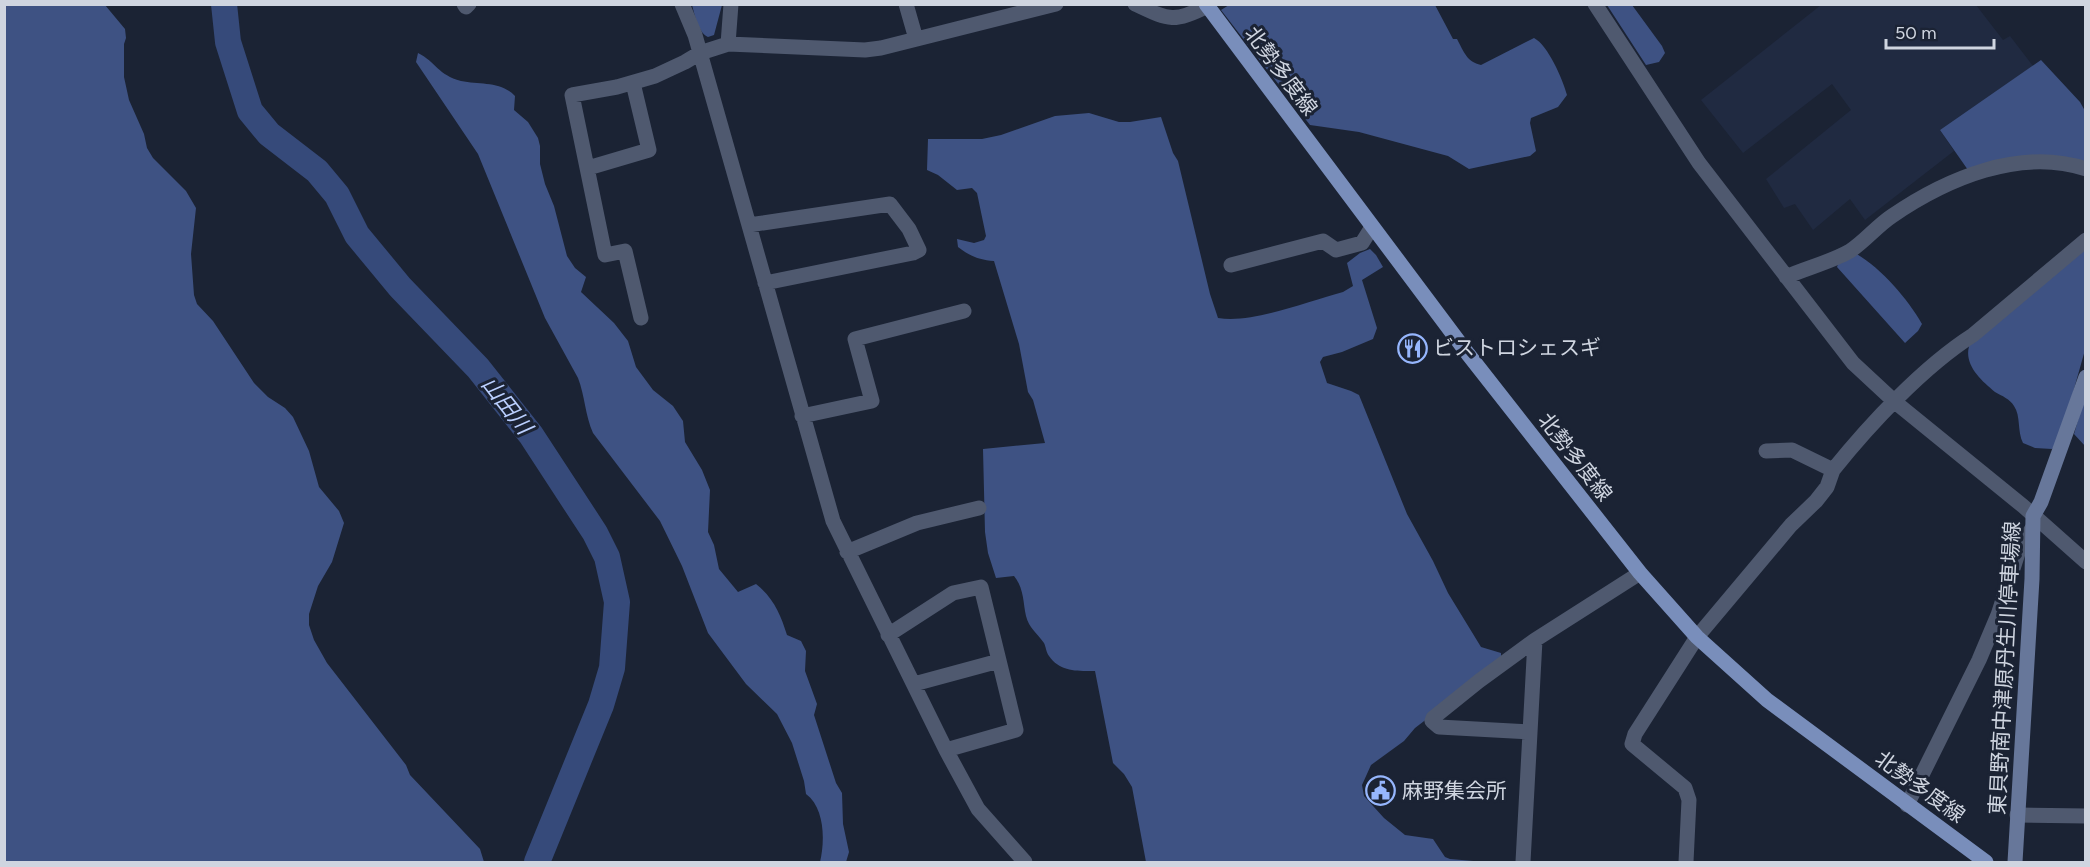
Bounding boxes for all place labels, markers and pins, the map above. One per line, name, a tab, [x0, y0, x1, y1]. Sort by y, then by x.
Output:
restaurant icon: ビストロシェスギ	[1396, 332, 1428, 364]
place label: ビストロシェスギ	[1433, 335, 1601, 360]
public building icon: 麻野集会所	[1365, 775, 1397, 807]
place label: 麻野集会所	[1402, 778, 1507, 803]

